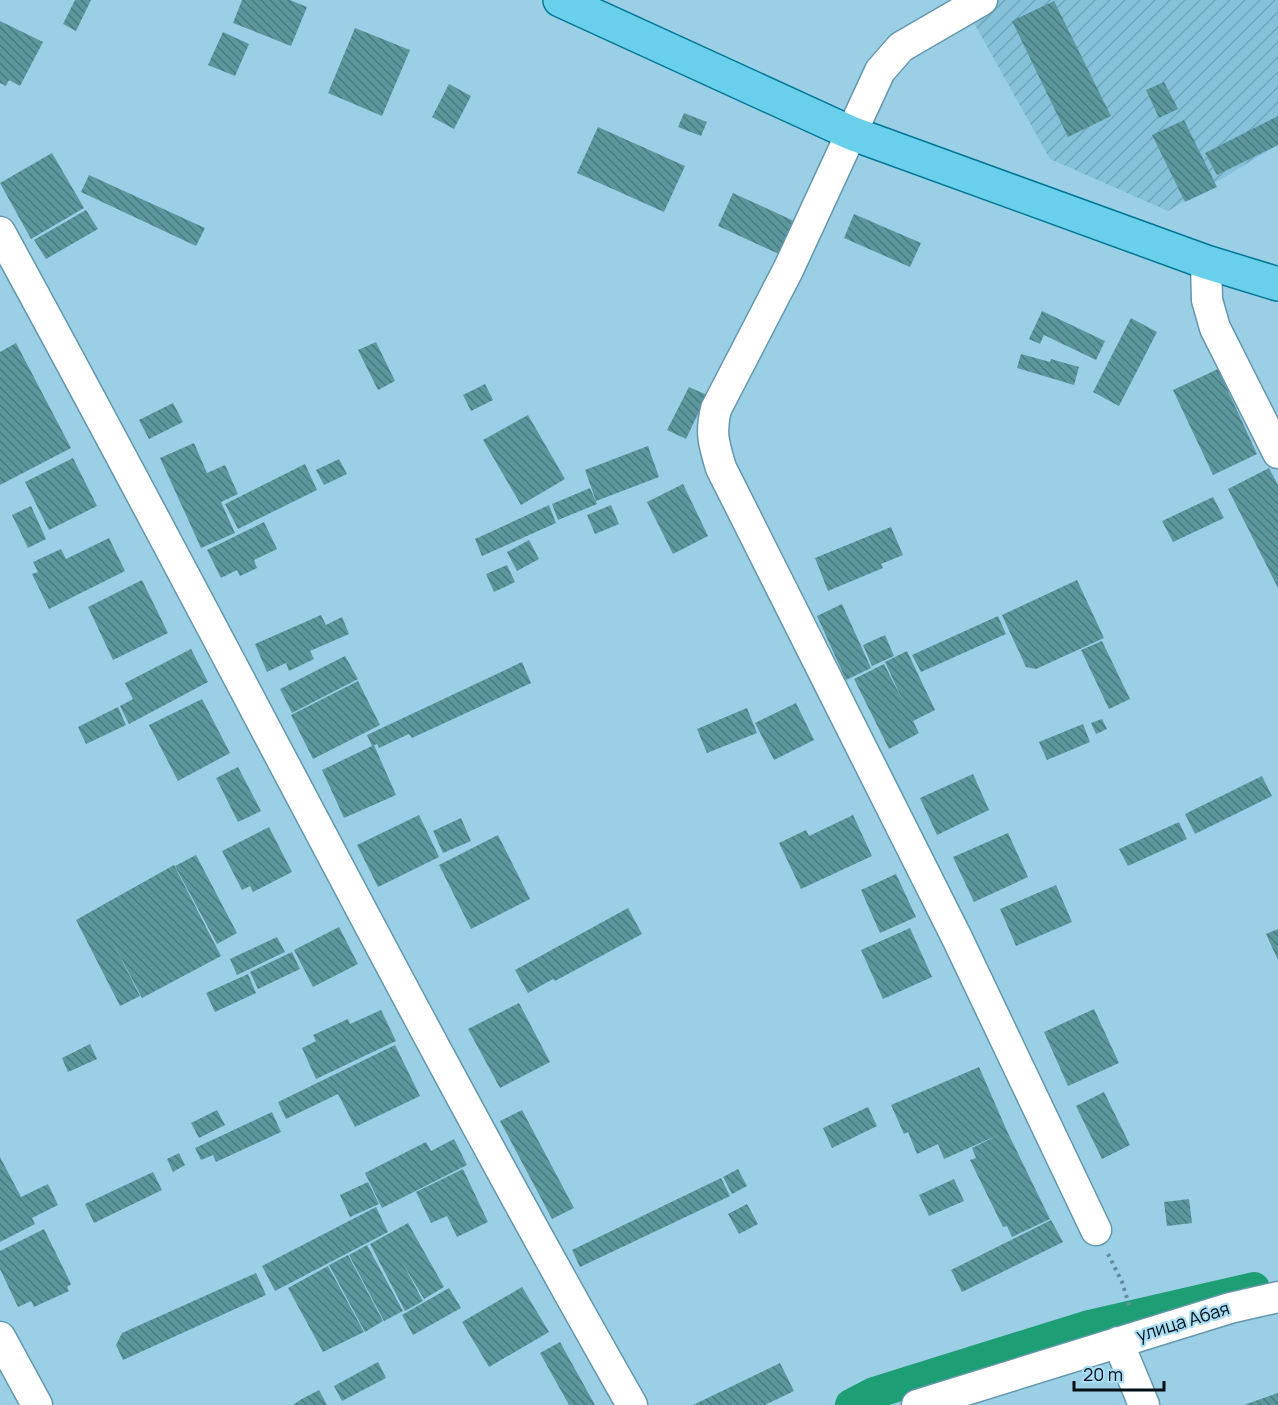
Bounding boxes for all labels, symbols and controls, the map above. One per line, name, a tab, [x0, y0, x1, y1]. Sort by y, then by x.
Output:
street label: улица Абая	[1133, 1295, 1232, 1347]
scale bar	[1074, 1354, 1164, 1392]
text: 20 m	[1083, 1362, 1123, 1386]

